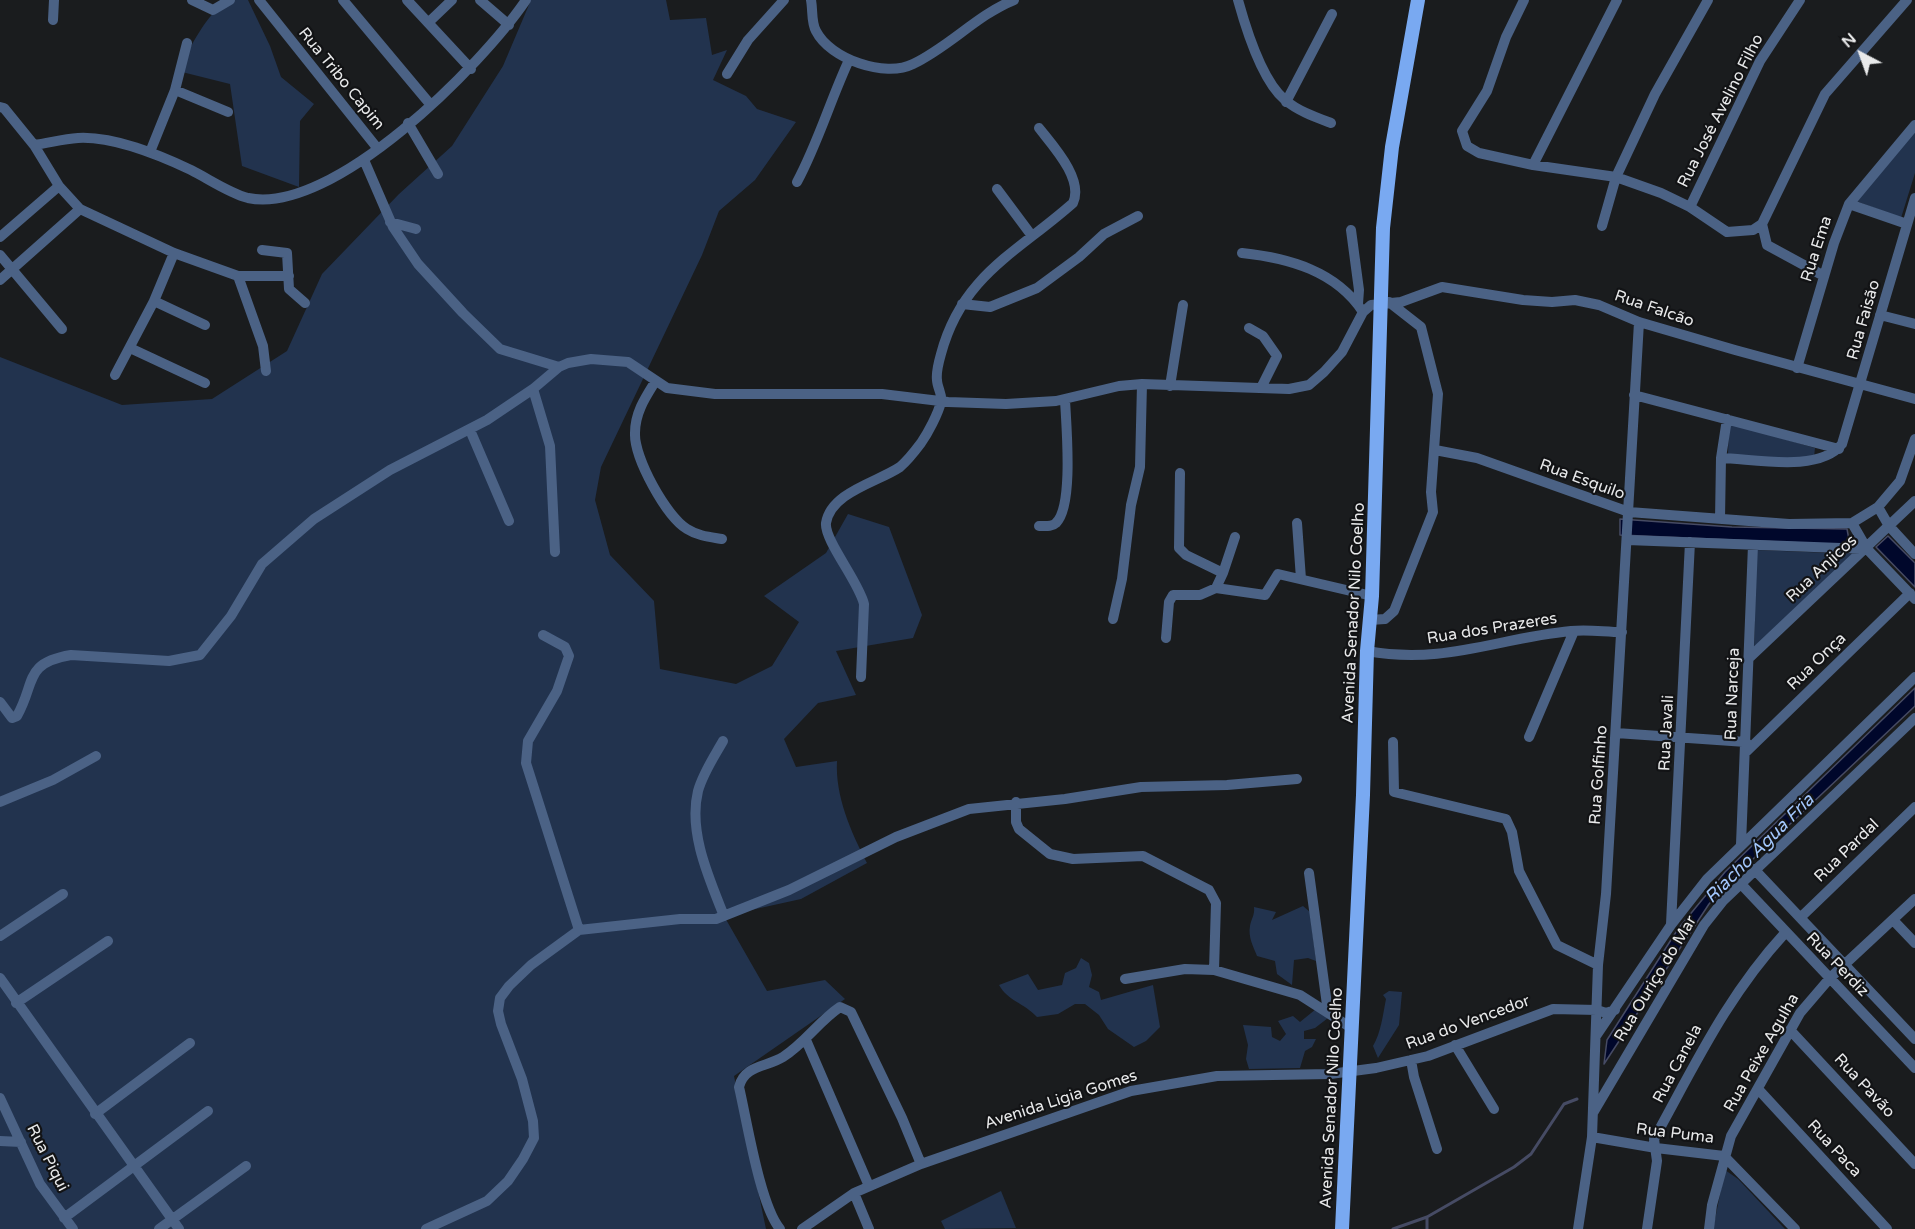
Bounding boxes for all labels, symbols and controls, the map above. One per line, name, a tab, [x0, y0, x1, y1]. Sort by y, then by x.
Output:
street label: Rua Tribo Capim	[294, 24, 388, 134]
north arrow	[1831, 24, 1891, 84]
text: N	[1838, 29, 1861, 52]
street label: Rua José Avelino Filho	[1674, 31, 1768, 191]
street label: Rua Ema	[1797, 214, 1837, 284]
street label: Rua Faisão	[1843, 278, 1885, 362]
street label: Rua Falcão	[1612, 286, 1696, 332]
street label: Rua Esquilo	[1537, 456, 1627, 504]
street label: Avenida Senador Nilo Coelho	[1339, 502, 1369, 724]
street label: Rua Anjicos	[1783, 531, 1861, 607]
street label: Rua dos Prazeres	[1426, 609, 1558, 649]
street label: Rua Onça	[1784, 629, 1850, 695]
street label: Rua Narceja	[1722, 647, 1744, 741]
street label: Rua Javali	[1655, 695, 1679, 771]
street label: Rua Golfinho	[1586, 725, 1612, 825]
water label: Riacho Água Fria	[1701, 790, 1819, 908]
street label: Rua Pardal	[1811, 815, 1883, 887]
street label: Rua Ouriço do Mar	[1611, 912, 1701, 1046]
street label: Rua Perdiz	[1802, 929, 1872, 1001]
street label: Avenida Senador Nilo Coelho	[1317, 987, 1347, 1209]
street label: Rua Peixe Agulha	[1720, 990, 1804, 1116]
street label: Rua do Vencedor	[1403, 992, 1533, 1054]
street label: Rua Canela	[1649, 1021, 1707, 1107]
street label: Rua Pavão	[1830, 1050, 1898, 1122]
street label: Avenida Ligia Gomes	[982, 1066, 1140, 1134]
street label: Rua Paca	[1803, 1116, 1865, 1182]
street label: Rua Puma	[1635, 1120, 1715, 1148]
street label: Rua Piqui	[22, 1121, 72, 1195]

